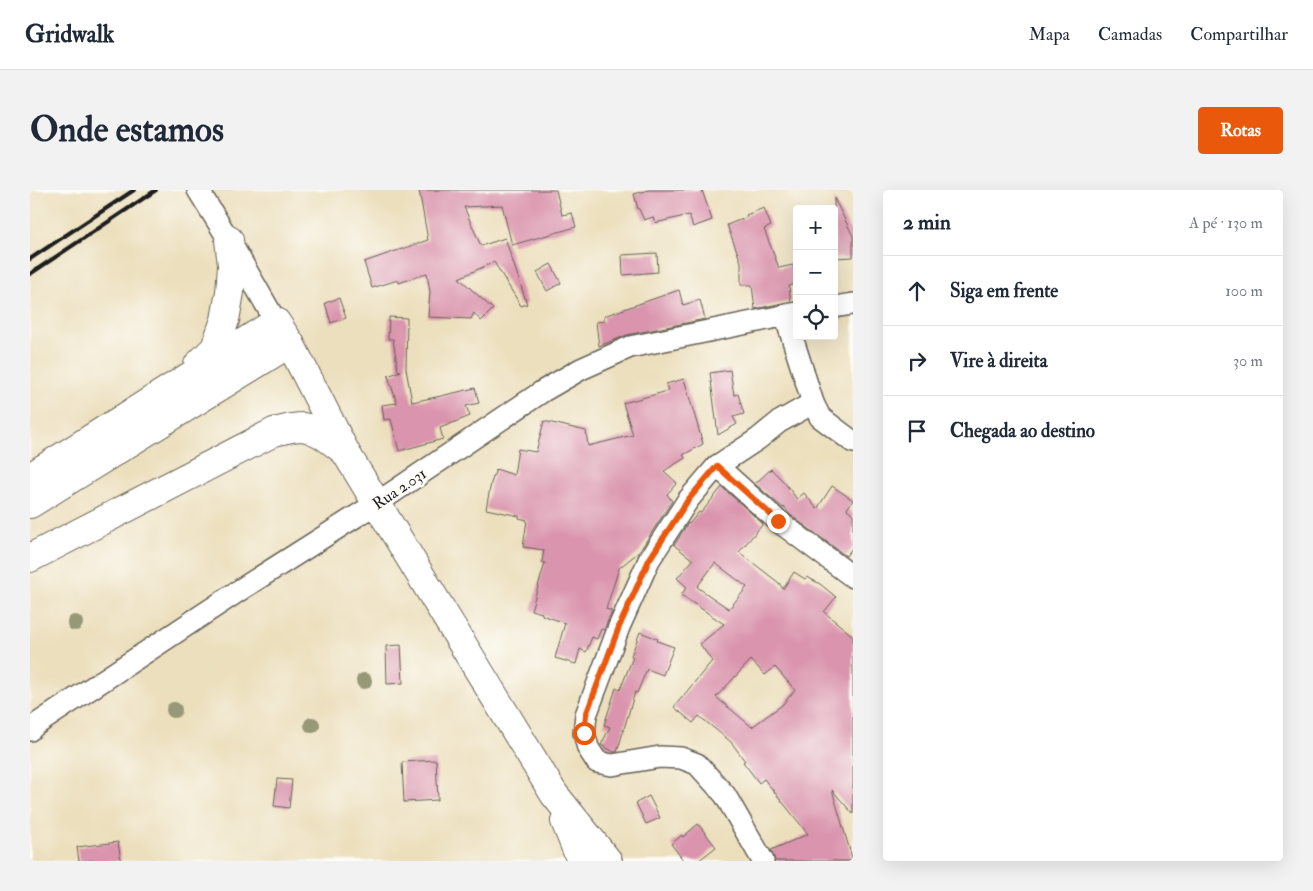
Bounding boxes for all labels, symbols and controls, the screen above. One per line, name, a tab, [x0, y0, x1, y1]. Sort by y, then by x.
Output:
text: Gridwalk	[25, 19, 114, 50]
text: Mapa	[1029, 23, 1070, 46]
text: Camadas	[1098, 23, 1162, 46]
text: Compartilhar	[1190, 23, 1288, 46]
button: Rotas	[1198, 107, 1283, 154]
text: Onde estamos	[30, 108, 224, 152]
map controls	[793, 205, 838, 340]
button: +	[793, 205, 838, 250]
text: 2 min	[903, 209, 951, 236]
text: A pé · 130 m	[1189, 213, 1263, 233]
button: −	[793, 250, 838, 295]
icon: ahead	[903, 277, 931, 305]
text: Siga em frente	[950, 279, 1058, 303]
text: 100 m	[1225, 281, 1263, 301]
button: locate	[793, 295, 838, 340]
icon: right	[903, 347, 931, 375]
text: Vire à direita	[950, 349, 1047, 373]
text: 30 m	[1233, 351, 1263, 371]
icon: arrive	[903, 417, 931, 445]
text: Chegada ao destino	[950, 419, 1095, 443]
street label: Rua 2.031	[369, 464, 430, 514]
route end	[767, 510, 790, 533]
route start	[573, 722, 596, 745]

